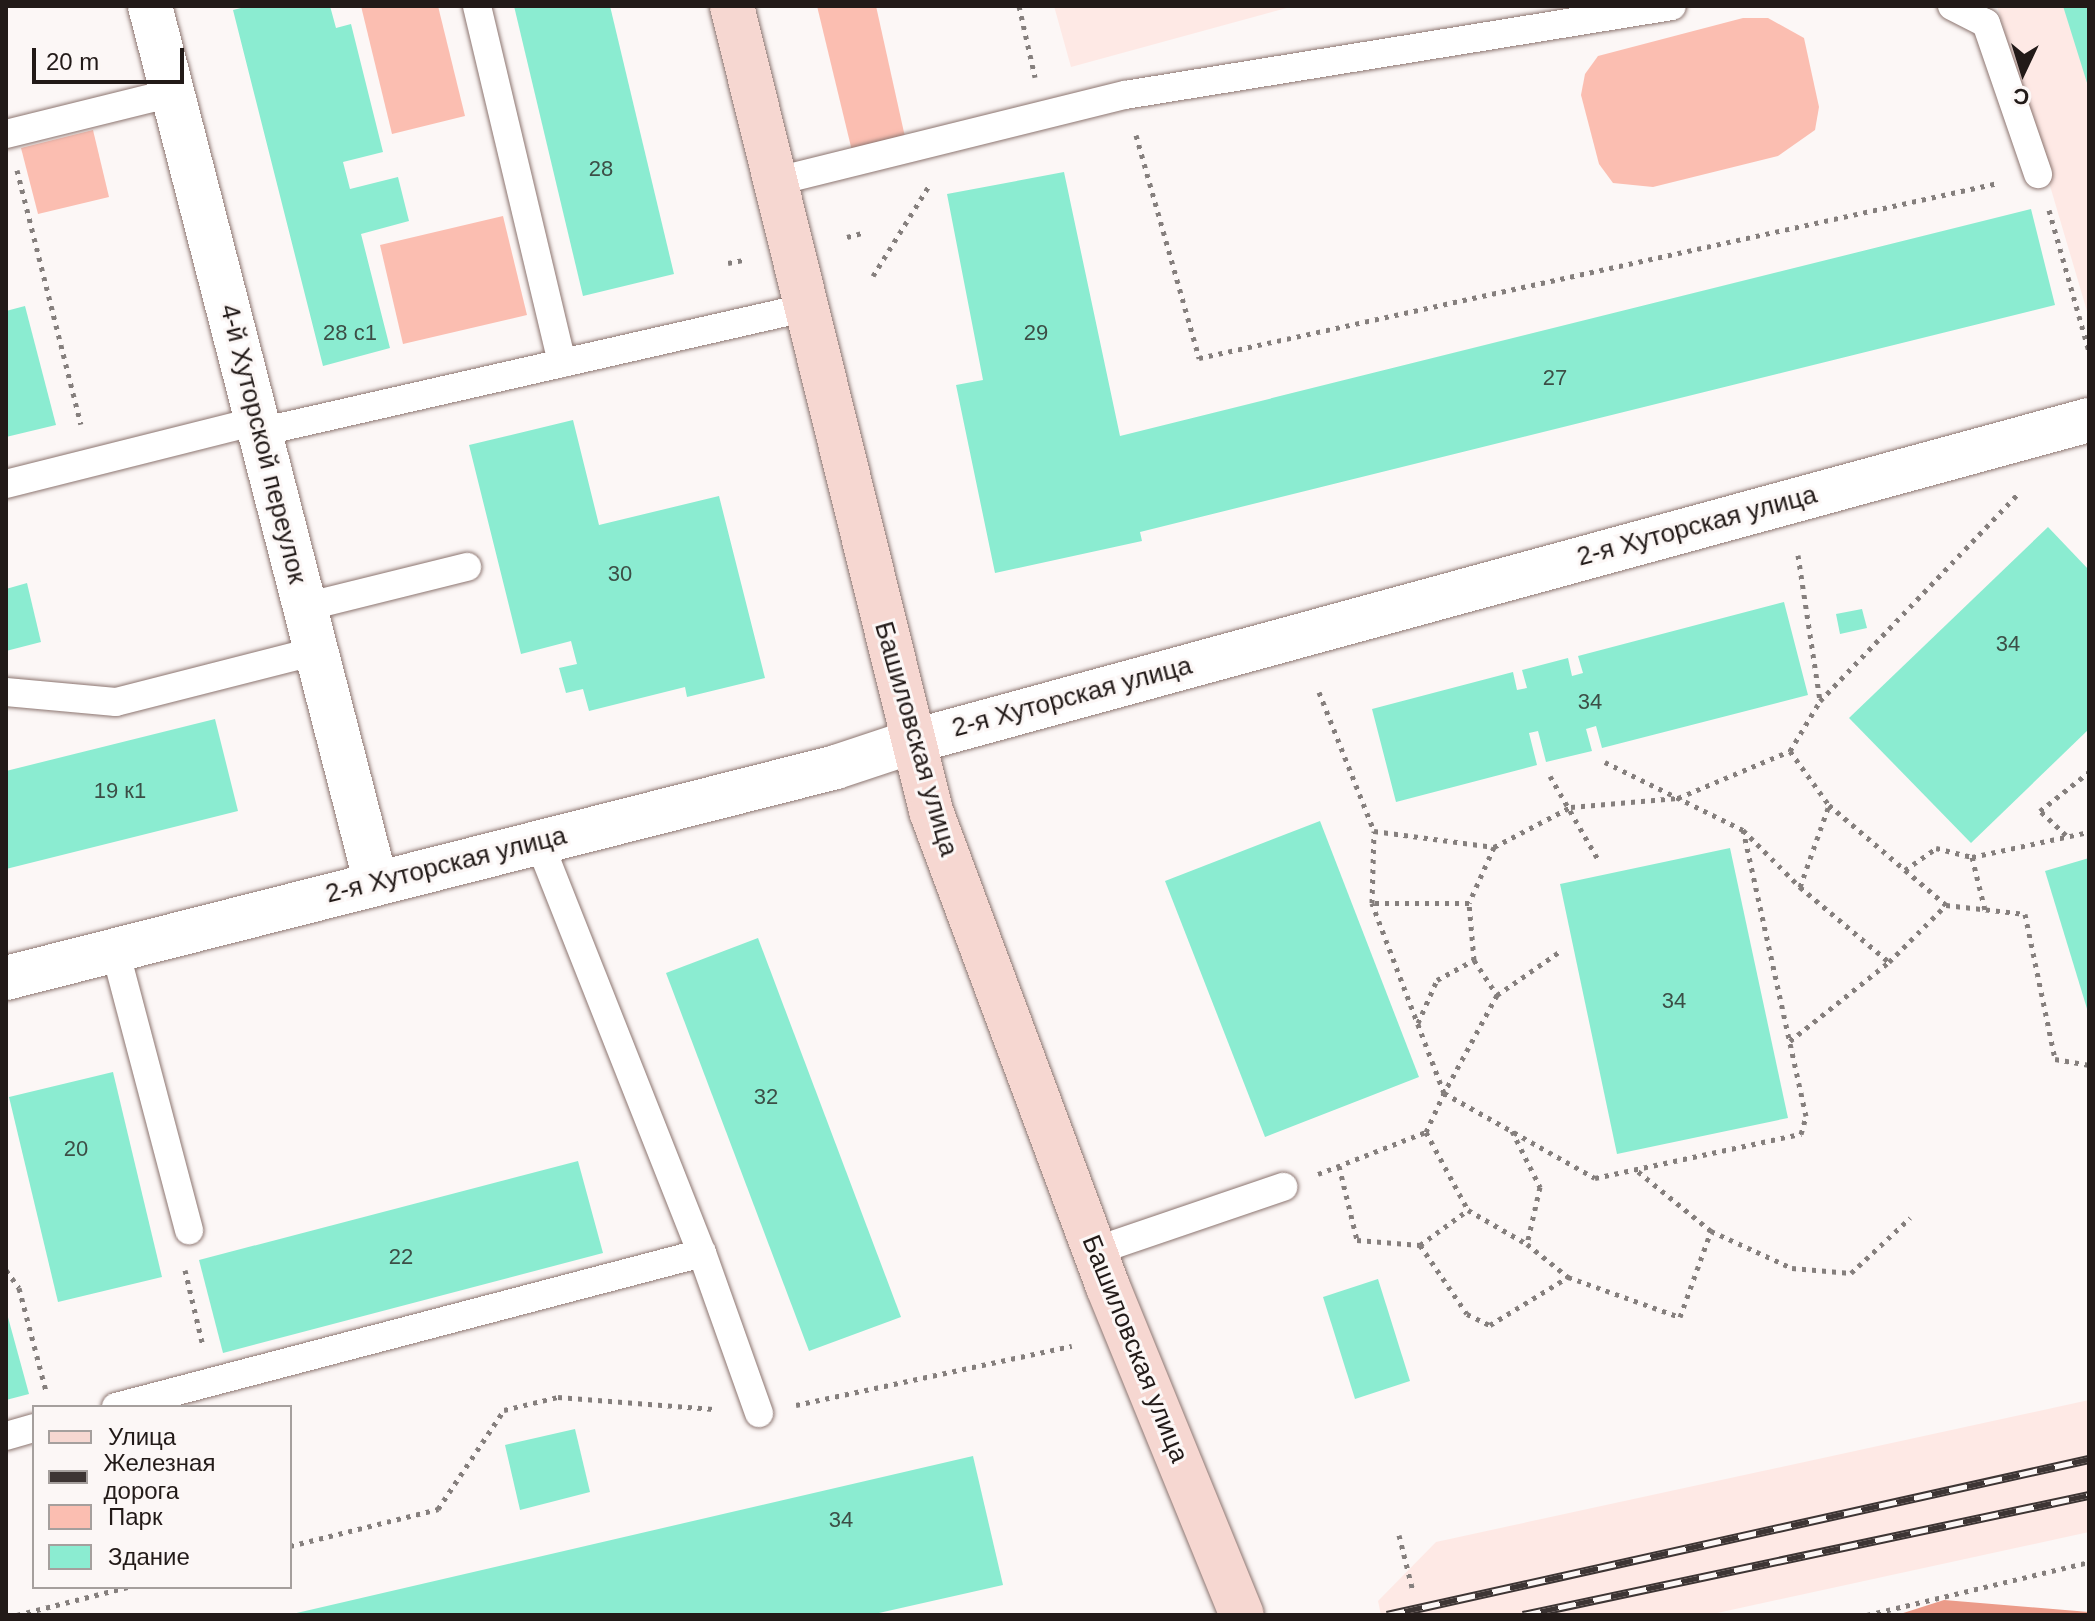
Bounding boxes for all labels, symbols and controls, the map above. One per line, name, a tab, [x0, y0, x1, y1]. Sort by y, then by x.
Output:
scale bar	[36, 32, 188, 82]
north arrow	[1983, 32, 2063, 112]
text: 20 m	[46, 48, 99, 75]
text: С	[2013, 83, 2030, 109]
house number: 28	[589, 156, 613, 182]
street label: 4-й Хуторской переулок	[213, 301, 313, 587]
house number: 28 с1	[323, 320, 377, 346]
house number: 29	[1024, 320, 1048, 346]
house number: 27	[1543, 365, 1567, 391]
street label: 2-я Хуторская улица	[1574, 479, 1820, 573]
house number: 30	[608, 561, 632, 587]
street label: Башиловская улица	[868, 618, 964, 860]
house number: 34	[1996, 631, 2020, 657]
street label: 2-я Хуторская улица	[949, 650, 1195, 744]
house number: 34	[1578, 689, 1602, 715]
house number: 19 к1	[94, 778, 146, 804]
street label: 2-я Хуторская улица	[322, 820, 570, 910]
house number: 34	[1662, 988, 1686, 1014]
house number: 32	[754, 1084, 778, 1110]
house number: 20	[64, 1136, 88, 1162]
street label: Башиловская улица	[1075, 1231, 1195, 1467]
house number: 22	[389, 1244, 413, 1270]
legend	[32, 1405, 292, 1589]
text: Улица	[108, 1423, 176, 1450]
text: Железная дорога	[104, 1449, 215, 1504]
text: Парк	[108, 1503, 162, 1530]
house number: 34	[829, 1507, 853, 1533]
text: Здание	[108, 1543, 190, 1570]

